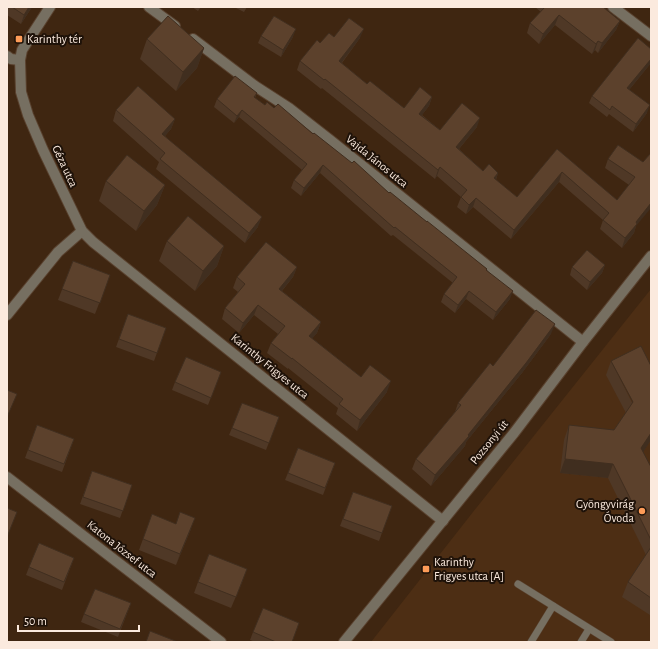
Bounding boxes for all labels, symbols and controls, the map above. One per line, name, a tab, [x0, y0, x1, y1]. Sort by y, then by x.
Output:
place label: Karinthy tér	[27, 33, 82, 46]
marker: Karinthy tér	[14, 34, 24, 44]
street label: Vajda János utca	[343, 132, 411, 191]
street label: Géza utca	[50, 143, 80, 189]
street label: Karinthy Frigyes utca	[228, 331, 311, 402]
street label: Pozsonyi út	[468, 418, 511, 467]
place label: Gyöngyvirág Óvoda	[576, 498, 634, 524]
marker: Gyöngyvirág Óvoda	[637, 506, 647, 516]
street label: Katona József utca	[85, 518, 159, 580]
place label: Karinthy Frigyes utca [A]	[434, 556, 504, 583]
marker: Karinthy Frigyes utca [A]	[421, 564, 431, 574]
scale bar	[18, 607, 139, 633]
text: 50 m	[24, 615, 47, 627]

